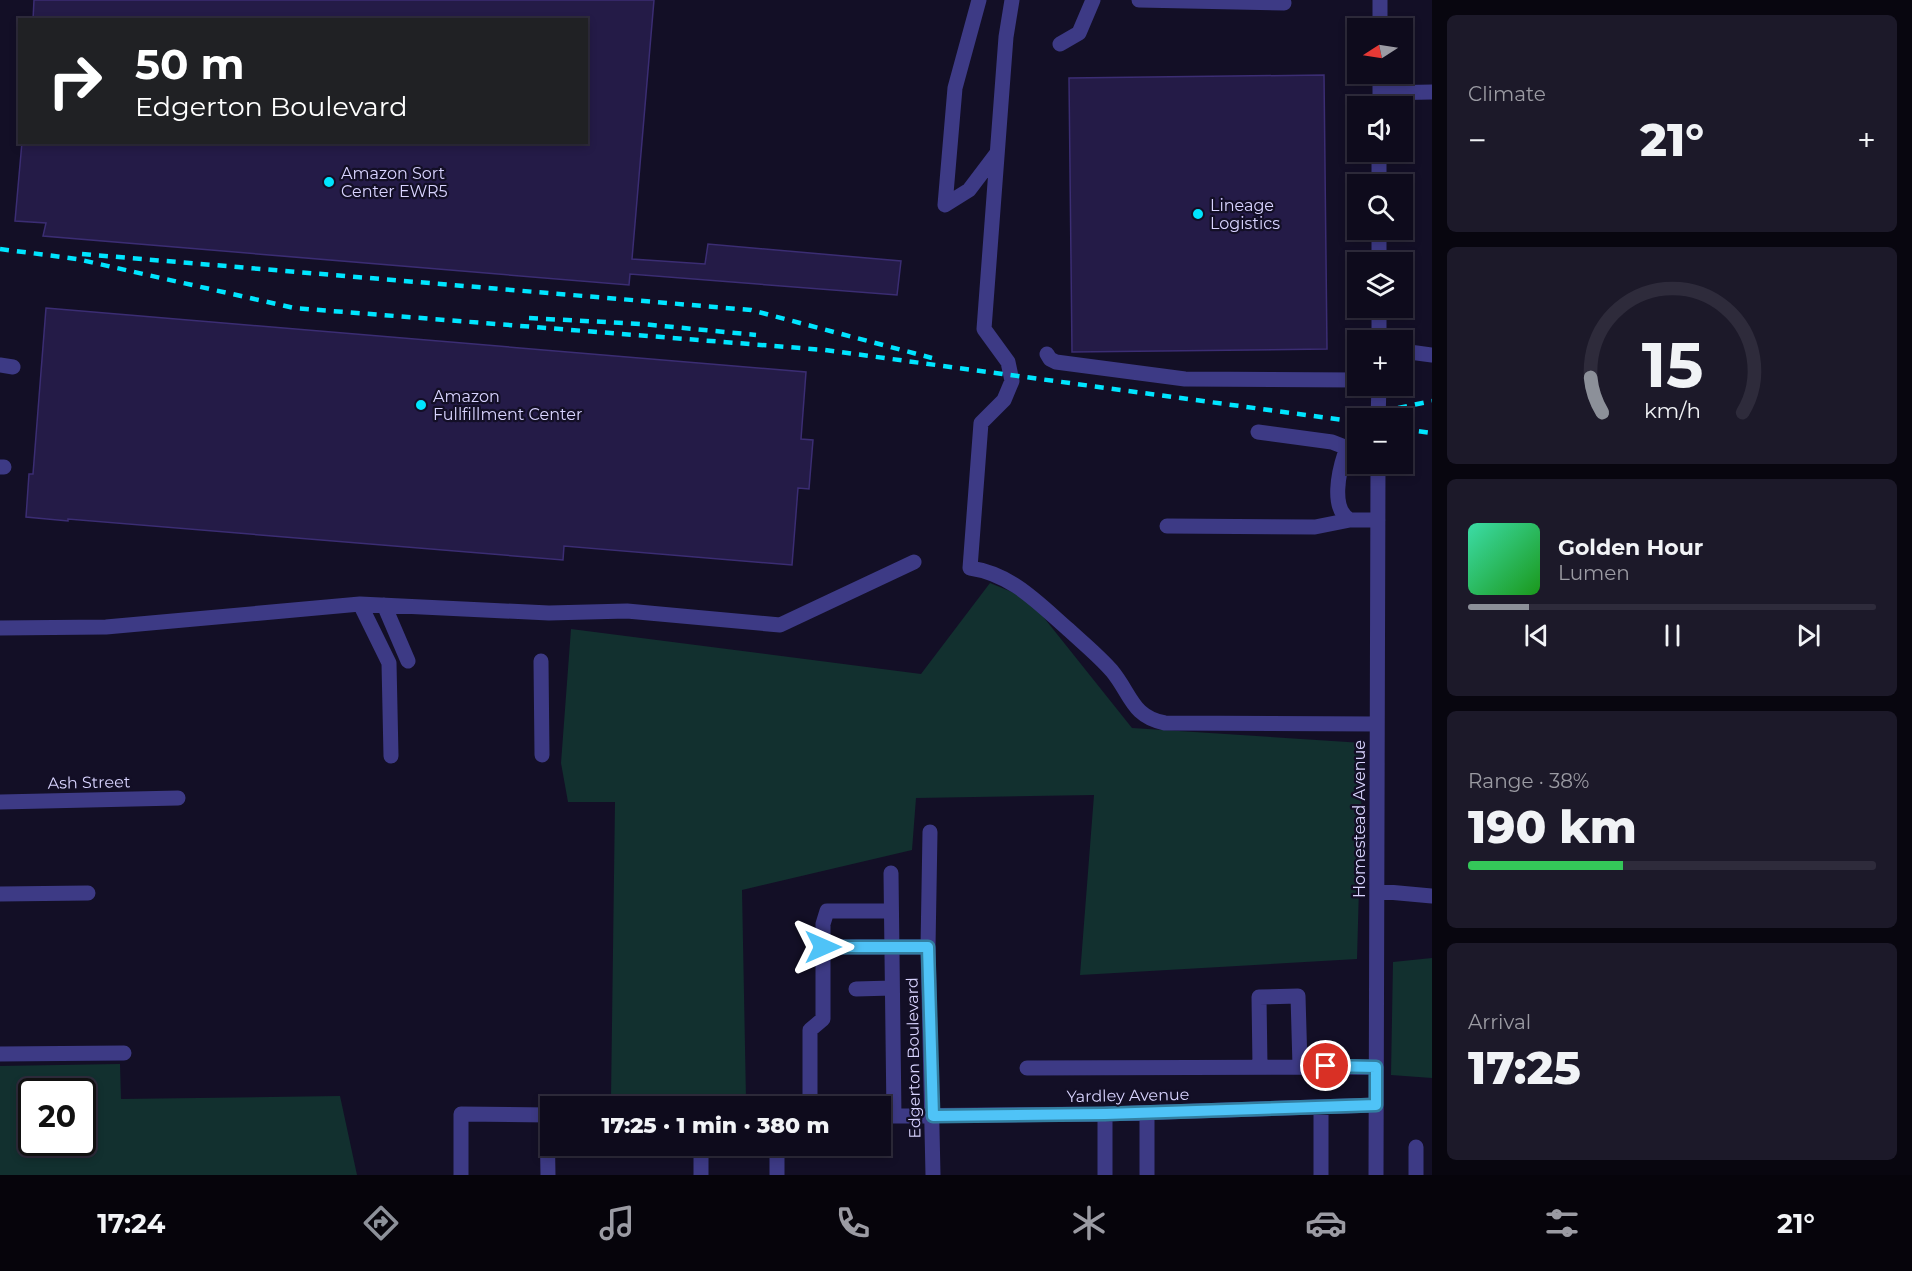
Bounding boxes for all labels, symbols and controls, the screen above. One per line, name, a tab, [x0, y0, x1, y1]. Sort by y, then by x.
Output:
north arrow	[1347, 18, 1413, 84]
map controls	[1347, 18, 1413, 474]
text: 50 m	[135, 38, 244, 90]
icon: right	[36, 42, 114, 120]
text: Climate	[1468, 82, 1546, 106]
text: Edgerton Boulevard	[135, 90, 407, 123]
button: sound	[1347, 96, 1413, 162]
text: 21°	[1640, 112, 1704, 167]
text: −	[1468, 120, 1487, 160]
text: +	[1857, 120, 1876, 160]
place label: Amazon Sort Center EWR5	[341, 164, 448, 201]
button: search	[1347, 174, 1413, 240]
marker: Amazon Sort Center EWR5	[322, 175, 336, 189]
place label: Lineage Logistics	[1210, 196, 1280, 233]
marker: Lineage Logistics	[1191, 207, 1205, 221]
button: layers	[1347, 252, 1413, 318]
text: 15	[1641, 327, 1703, 403]
button: +	[1347, 330, 1413, 396]
place label: Amazon Fullfillment Center	[433, 387, 582, 424]
text: km/h	[1643, 397, 1701, 423]
marker: Amazon Fullfillment Center	[414, 398, 428, 412]
button: −	[1347, 408, 1413, 474]
text: Golden Hour	[1558, 534, 1703, 561]
text: Lumen	[1558, 561, 1630, 585]
icon: previous	[1520, 619, 1553, 652]
icon: pause	[1656, 619, 1689, 652]
icon: next	[1792, 619, 1825, 652]
street label: Homestead Avenue	[1350, 740, 1369, 898]
text: Range · 38%	[1468, 769, 1589, 793]
street label: Ash Street	[48, 772, 131, 793]
text: 190 km	[1468, 799, 1637, 854]
position arrow	[791, 915, 855, 979]
street label: Edgerton Boulevard	[903, 977, 924, 1139]
text: Arrival	[1468, 1010, 1531, 1034]
pin	[1300, 1040, 1351, 1091]
text: 17:25	[1468, 1040, 1581, 1095]
icon: arrive	[1309, 1049, 1342, 1082]
speed limit sign: 20	[18, 1078, 96, 1156]
street label: Yardley Avenue	[1066, 1085, 1190, 1106]
text: 17:25 · 1 min · 380 m	[602, 1112, 829, 1139]
icon: directions	[360, 1202, 402, 1244]
icon: music	[596, 1202, 638, 1244]
icon: phone	[832, 1202, 874, 1244]
icon: climate	[1068, 1202, 1110, 1244]
icon: car	[1305, 1202, 1347, 1244]
icon: filters	[1541, 1202, 1583, 1244]
text: 17:24	[97, 1207, 165, 1240]
text: 21°	[1777, 1207, 1815, 1240]

